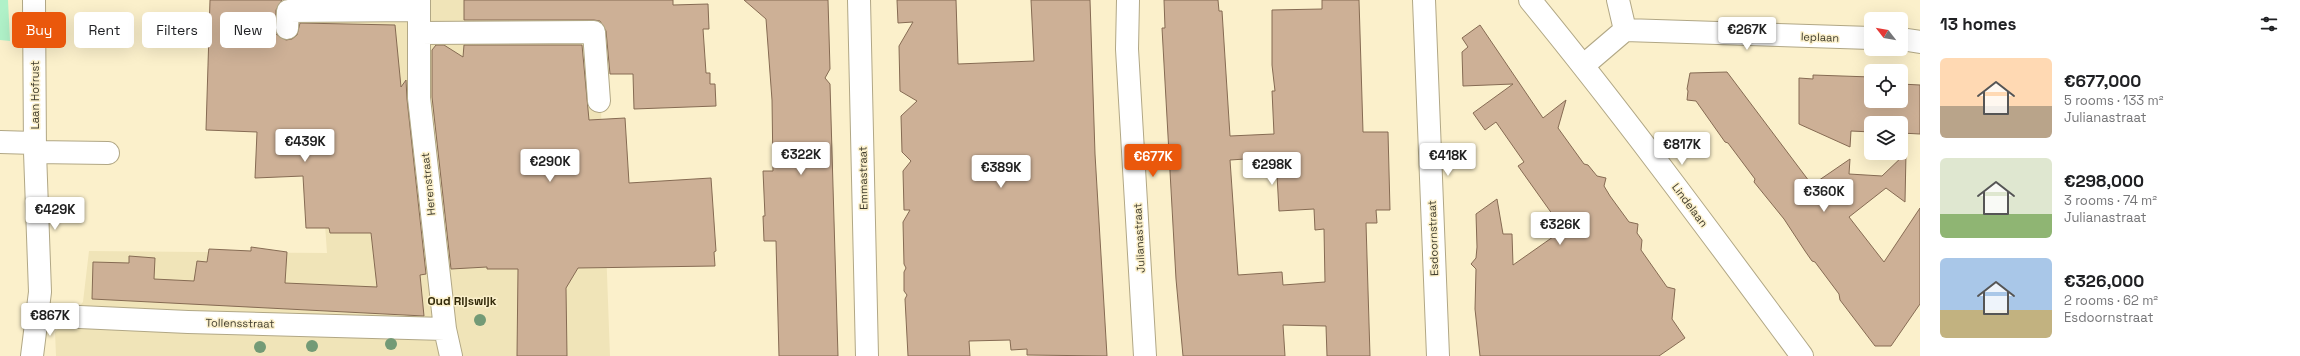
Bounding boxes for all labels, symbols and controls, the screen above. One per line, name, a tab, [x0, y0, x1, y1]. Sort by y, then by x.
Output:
chip: Buy	[12, 12, 66, 48]
chip: Rent	[74, 12, 134, 48]
chip: Filters	[142, 12, 212, 48]
chip: New	[220, 12, 276, 48]
north arrow	[1864, 12, 1908, 56]
map controls	[1864, 12, 1908, 160]
text: 13 homes	[1940, 13, 2016, 35]
icon: filters	[2258, 13, 2280, 35]
pin: €267K	[1719, 17, 1775, 51]
text: €267K	[1727, 21, 1767, 38]
street label: Ieplaan	[1801, 29, 1839, 45]
street label: Laan Hofrust	[28, 61, 42, 129]
button: locate	[1864, 64, 1908, 108]
text: €677,000	[2064, 70, 2141, 92]
icon: home	[1972, 74, 2020, 122]
text: 5 rooms · 133 m²	[2064, 92, 2163, 109]
text: Julianastraat	[2064, 109, 2146, 126]
button: layers	[1864, 116, 1908, 160]
pin: €439K	[277, 129, 333, 163]
pin: €817K	[1654, 132, 1710, 166]
text: €439K	[284, 133, 326, 150]
text: €817K	[1663, 136, 1701, 153]
pin: €322K	[773, 142, 829, 176]
pin: €418K	[1420, 143, 1476, 177]
pin: €677K	[1125, 144, 1181, 178]
text: €322K	[781, 146, 821, 163]
street label: Emmastraat	[855, 146, 871, 210]
text: €418K	[1429, 147, 1467, 164]
text: €677K	[1133, 148, 1173, 165]
pin: €290K	[522, 149, 578, 183]
street label: Herenstraat	[418, 152, 438, 216]
pin: €298K	[1244, 152, 1300, 186]
text: €290K	[529, 153, 571, 170]
pin: €389K	[973, 155, 1029, 189]
text: €298K	[1252, 156, 1292, 173]
text: €389K	[981, 159, 1021, 176]
text: €298,000	[2064, 170, 2144, 192]
icon: home	[1972, 174, 2020, 222]
pin: €360K	[1796, 179, 1852, 213]
street label: Lindelaan	[1669, 180, 1711, 230]
text: €360K	[1803, 183, 1845, 200]
text: 3 rooms · 74 m²	[2064, 192, 2157, 209]
pin: €429K	[27, 197, 83, 231]
street label: Esdoornstraat	[1425, 200, 1441, 276]
text: €429K	[35, 201, 75, 218]
street label: Julianastraat	[1130, 203, 1148, 273]
text: Julianastraat	[2064, 209, 2146, 226]
pin: €326K	[1532, 212, 1588, 246]
text: €326K	[1540, 216, 1580, 233]
text: €326,000	[2064, 270, 2144, 292]
icon: home	[1972, 274, 2020, 322]
text: 2 rooms · 62 m²	[2064, 292, 2158, 309]
district label: Oud Rijswijk	[427, 293, 497, 309]
pin: €867K	[22, 303, 78, 337]
text: €867K	[30, 307, 70, 324]
text: Esdoornstraat	[2064, 309, 2153, 326]
street label: Tollensstraat	[206, 315, 274, 331]

